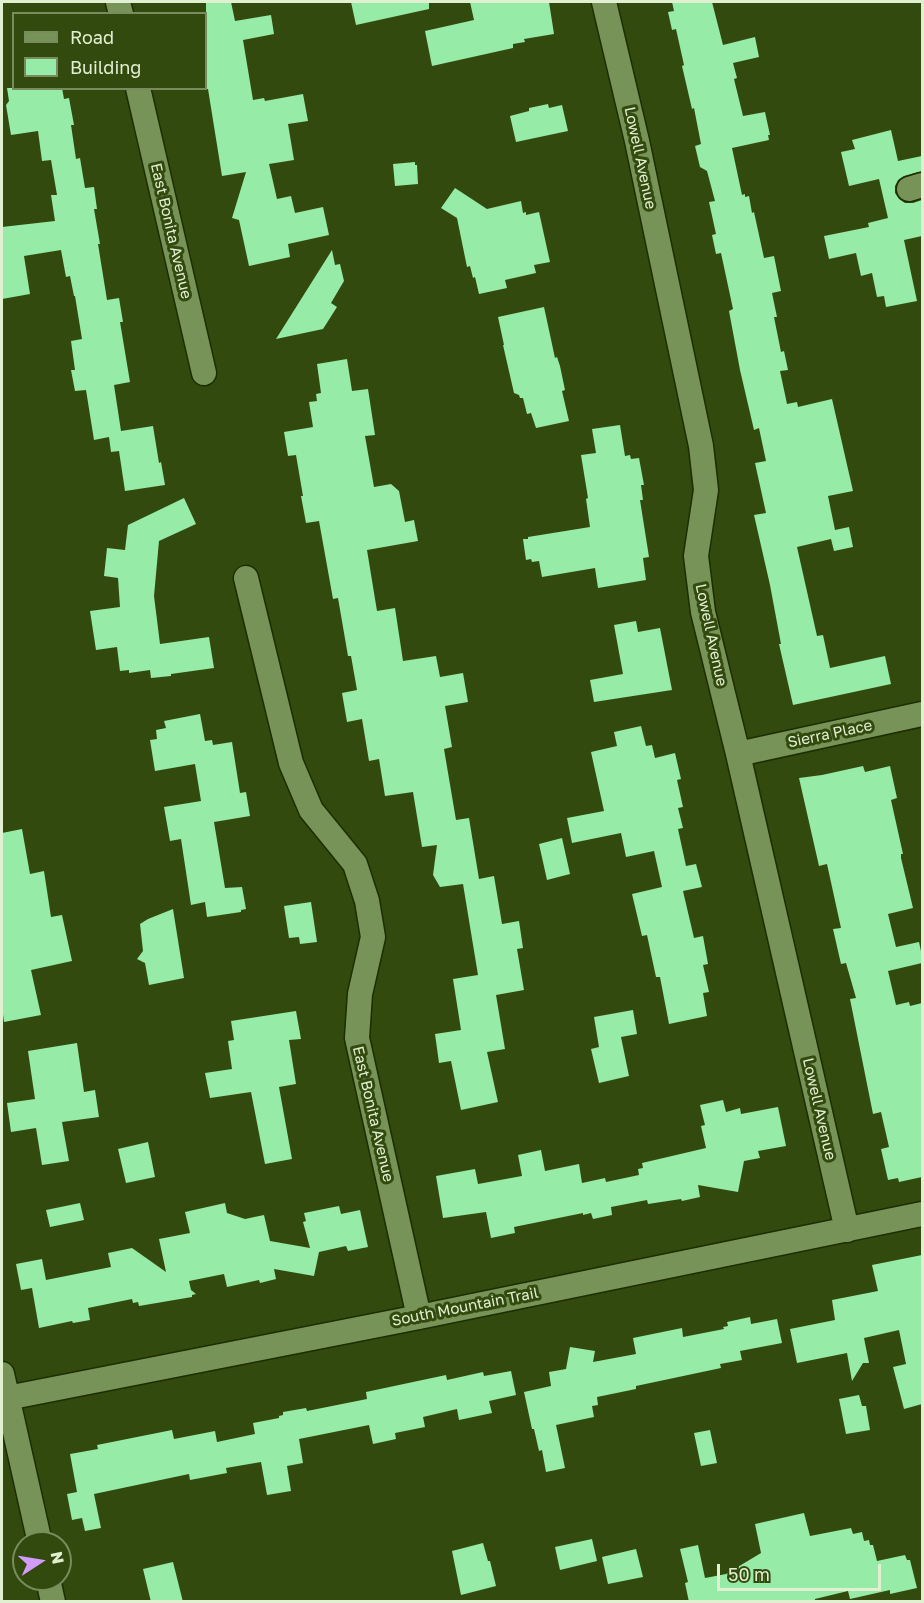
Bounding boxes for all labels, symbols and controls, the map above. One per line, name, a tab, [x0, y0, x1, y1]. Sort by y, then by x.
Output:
legend	[12, 12, 207, 90]
text: Road	[70, 26, 114, 48]
text: Building	[70, 56, 141, 78]
street label: Lowell Avenue	[620, 105, 660, 211]
street label: East Bonita Avenue	[147, 161, 195, 301]
street label: Lowell Avenue	[691, 582, 731, 688]
street label: Sierra Place	[786, 716, 874, 752]
street label: East Bonita Avenue	[349, 1044, 397, 1184]
street label: Lowell Avenue	[799, 1056, 839, 1162]
street label: South Mountain Trail	[390, 1284, 540, 1330]
north arrow	[12, 1531, 72, 1591]
text: N	[47, 1550, 69, 1566]
scale bar	[720, 1552, 884, 1590]
text: 50 m	[728, 1563, 770, 1585]

